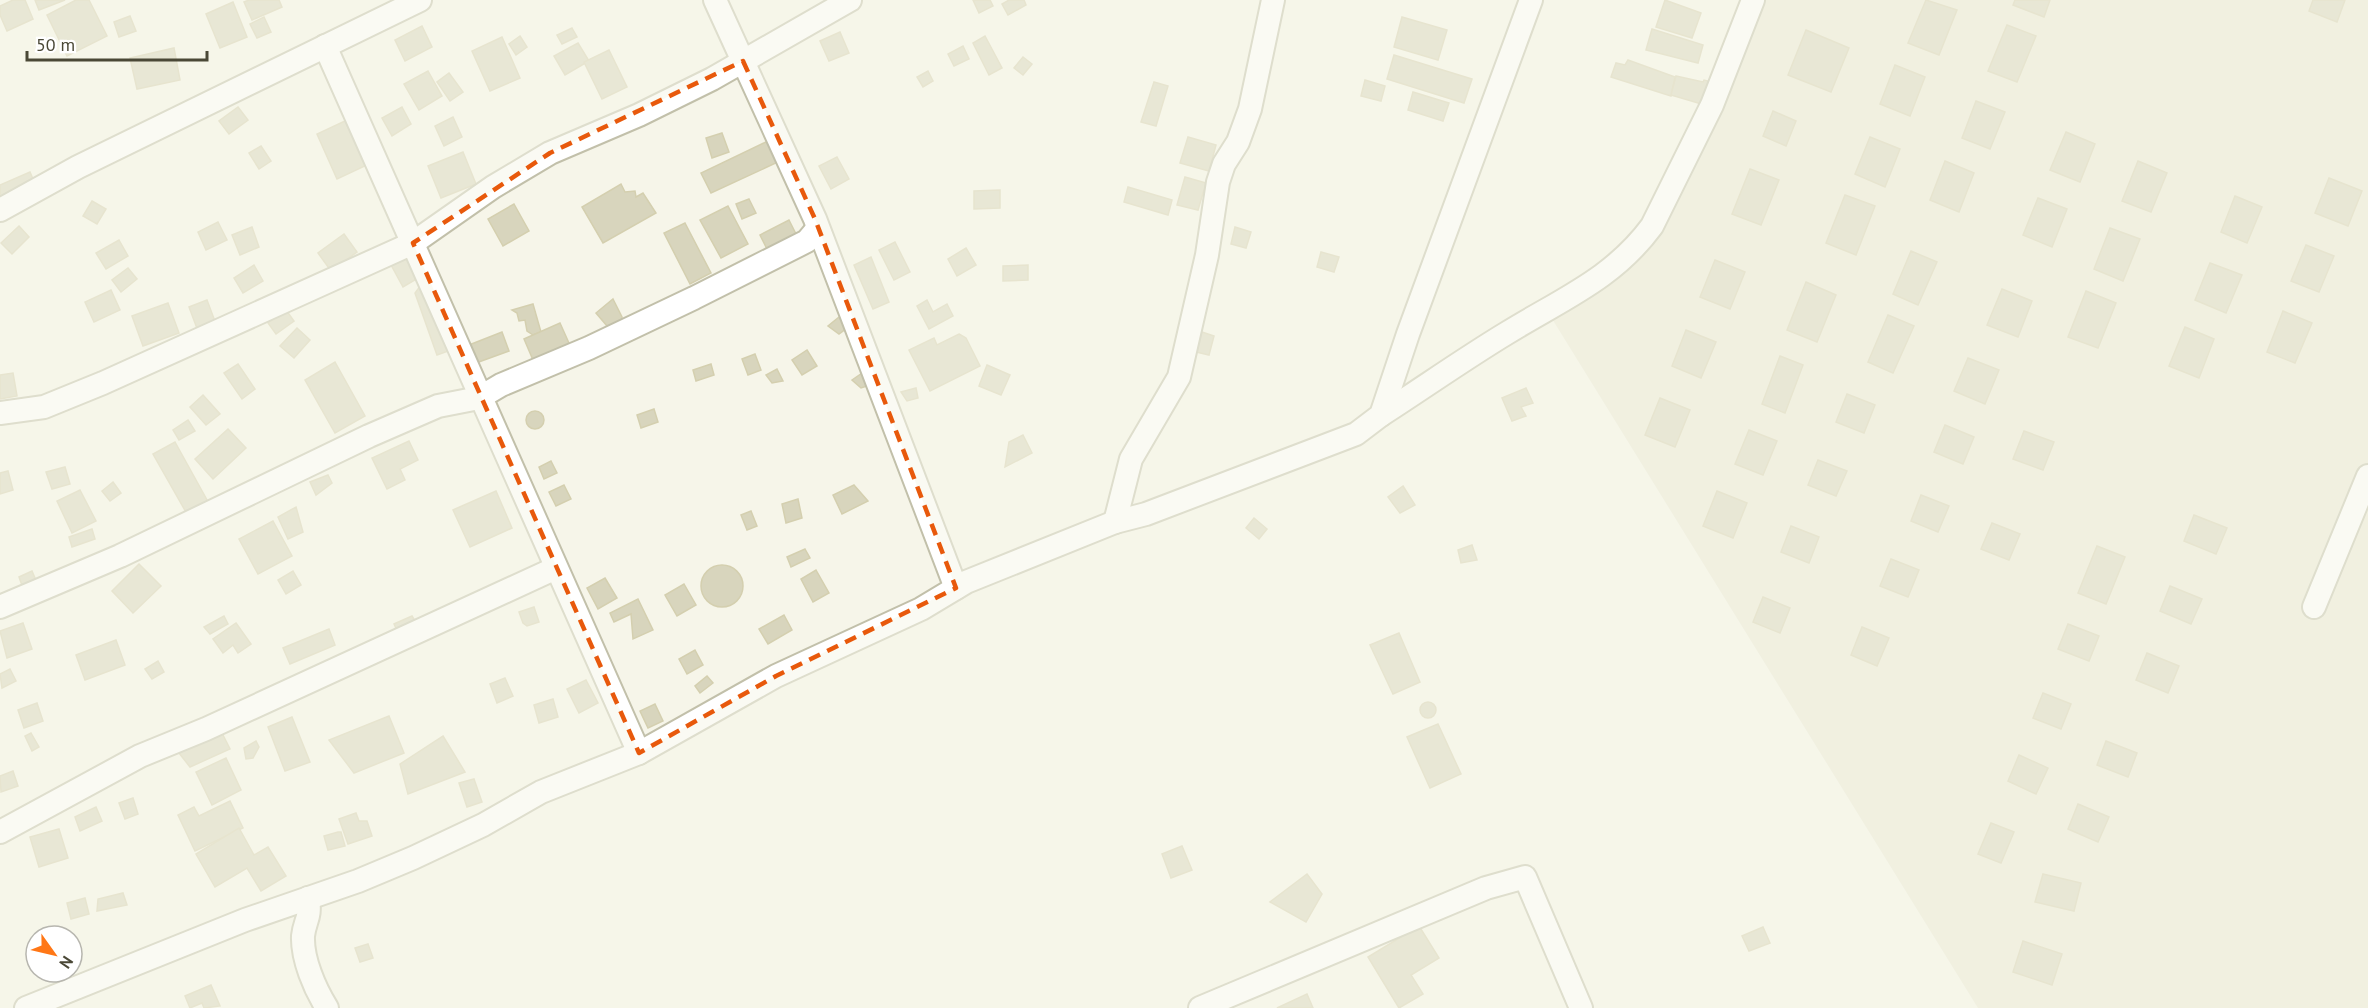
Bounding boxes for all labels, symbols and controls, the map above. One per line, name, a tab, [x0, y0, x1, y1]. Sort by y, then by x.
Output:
scale bar	[27, 24, 207, 62]
text: 50 m	[36, 33, 75, 56]
north arrow	[24, 924, 84, 984]
text: N	[55, 952, 78, 972]

